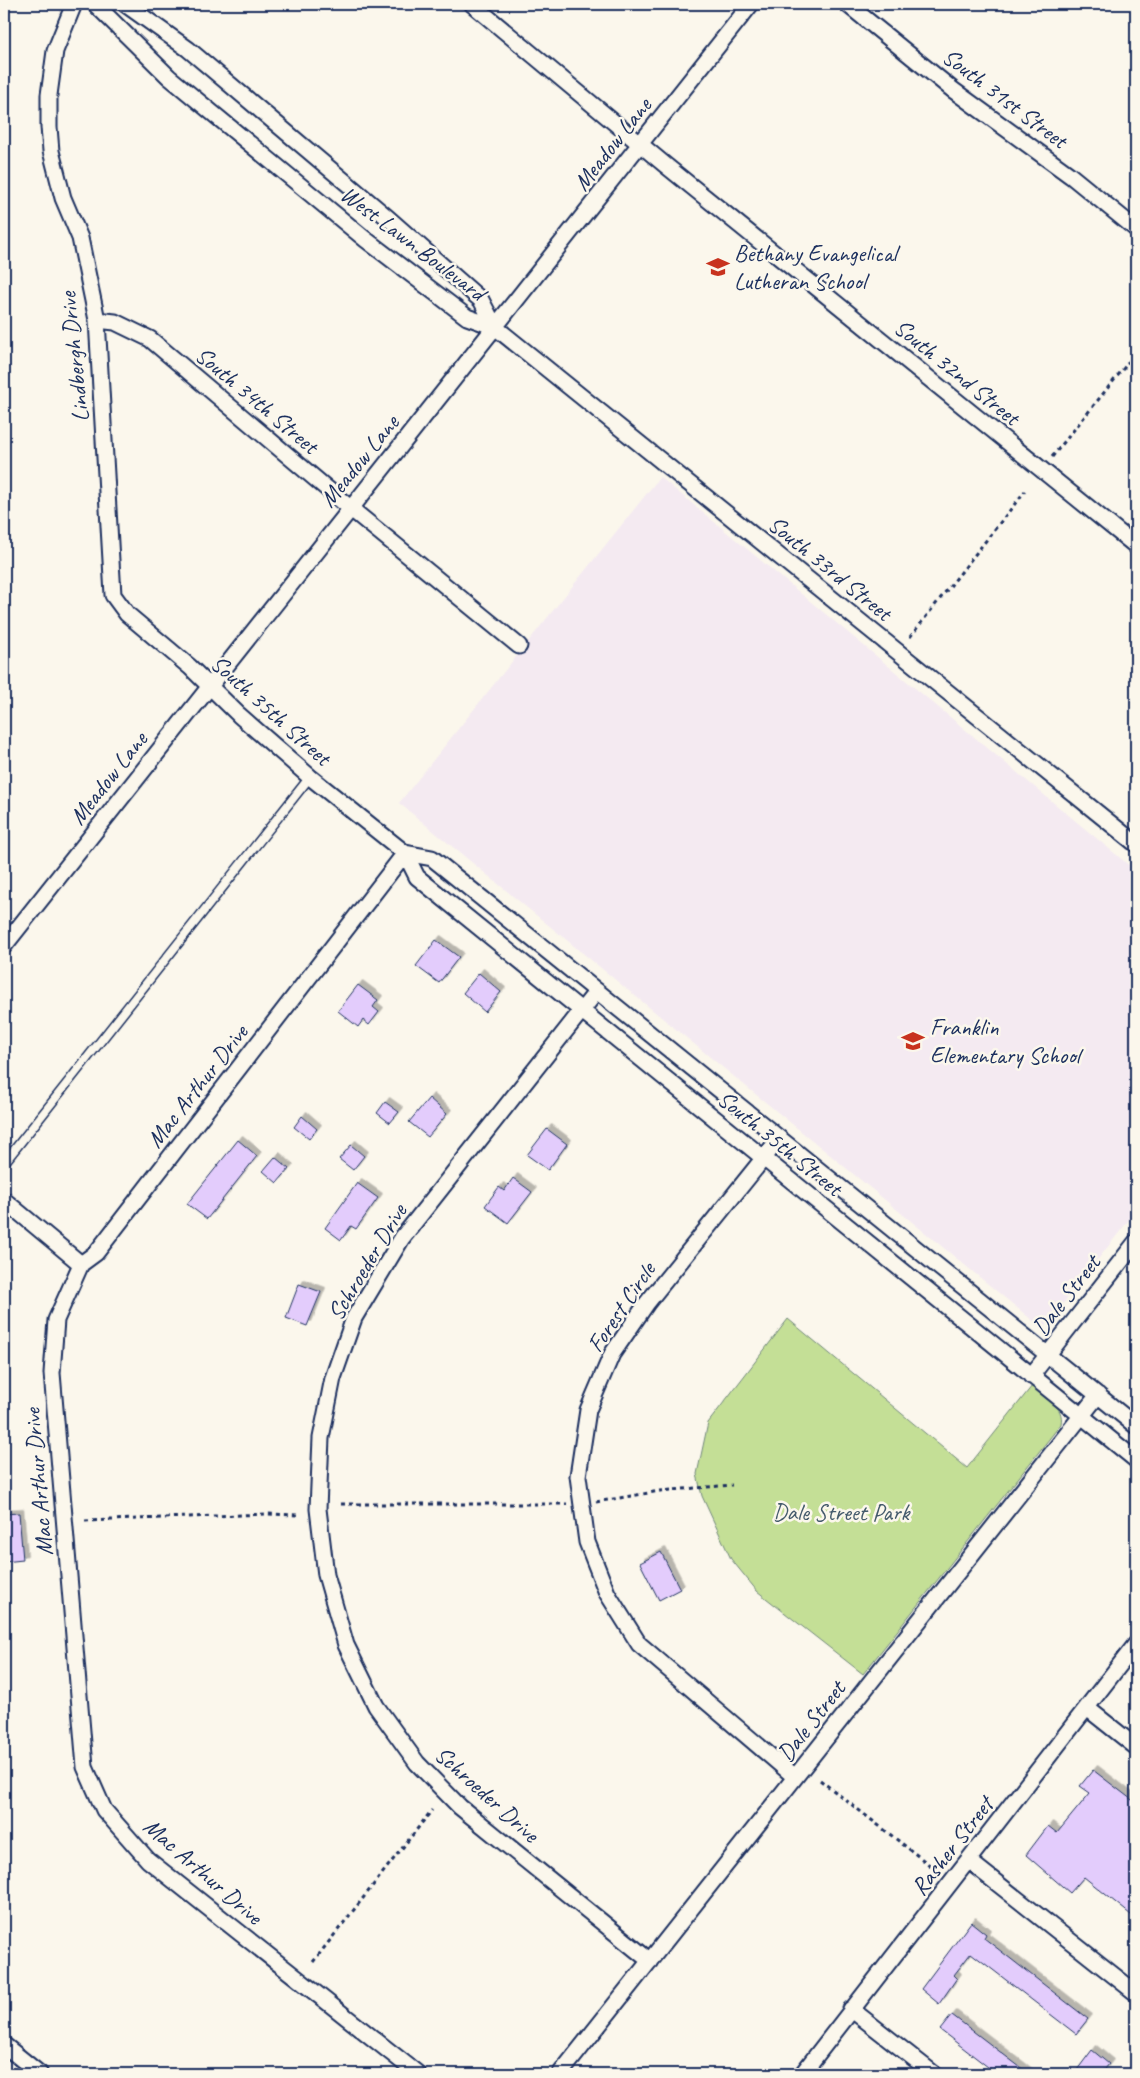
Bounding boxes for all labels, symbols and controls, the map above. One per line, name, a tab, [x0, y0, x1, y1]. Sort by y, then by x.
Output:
street label: South 31st Street	[937, 41, 1075, 156]
street label: Meadow Lane	[566, 90, 659, 197]
street label: West Lawn Boulevard	[335, 179, 494, 309]
place label: Bethany Evangelical Lutheran School	[734, 238, 900, 296]
school or university icon: Bethany Evangelical Lutheran School	[705, 254, 731, 280]
street label: Lindbergh Drive	[52, 288, 96, 423]
street label: South 32nd Street	[888, 312, 1027, 433]
street label: South 34th Street	[189, 340, 326, 461]
street label: Meadow Lane	[313, 407, 407, 513]
street label: South 33rd Street	[762, 509, 900, 628]
street label: South 35th Street	[205, 648, 339, 773]
street label: Meadow Lane	[62, 724, 155, 831]
place label: Franklin Elementary School	[930, 1012, 1084, 1070]
street label: Mac Arthur Drive	[140, 1017, 256, 1154]
school or university icon: Franklin Elementary School	[900, 1028, 926, 1054]
street label: South 35th Street	[712, 1084, 850, 1204]
street label: Schroeder Drive	[321, 1197, 415, 1326]
street label: Dale Street	[1025, 1247, 1108, 1341]
street label: Forest Circle	[580, 1255, 663, 1358]
street label: Mac Arthur Drive	[16, 1405, 59, 1557]
park label: Dale Street Park	[773, 1497, 912, 1527]
street label: Dale Street	[770, 1673, 853, 1767]
street label: Schroeder Drive	[429, 1739, 547, 1850]
street label: Rasher Street	[904, 1788, 1002, 1901]
street label: Mac Arthur Drive	[137, 1811, 270, 1932]

